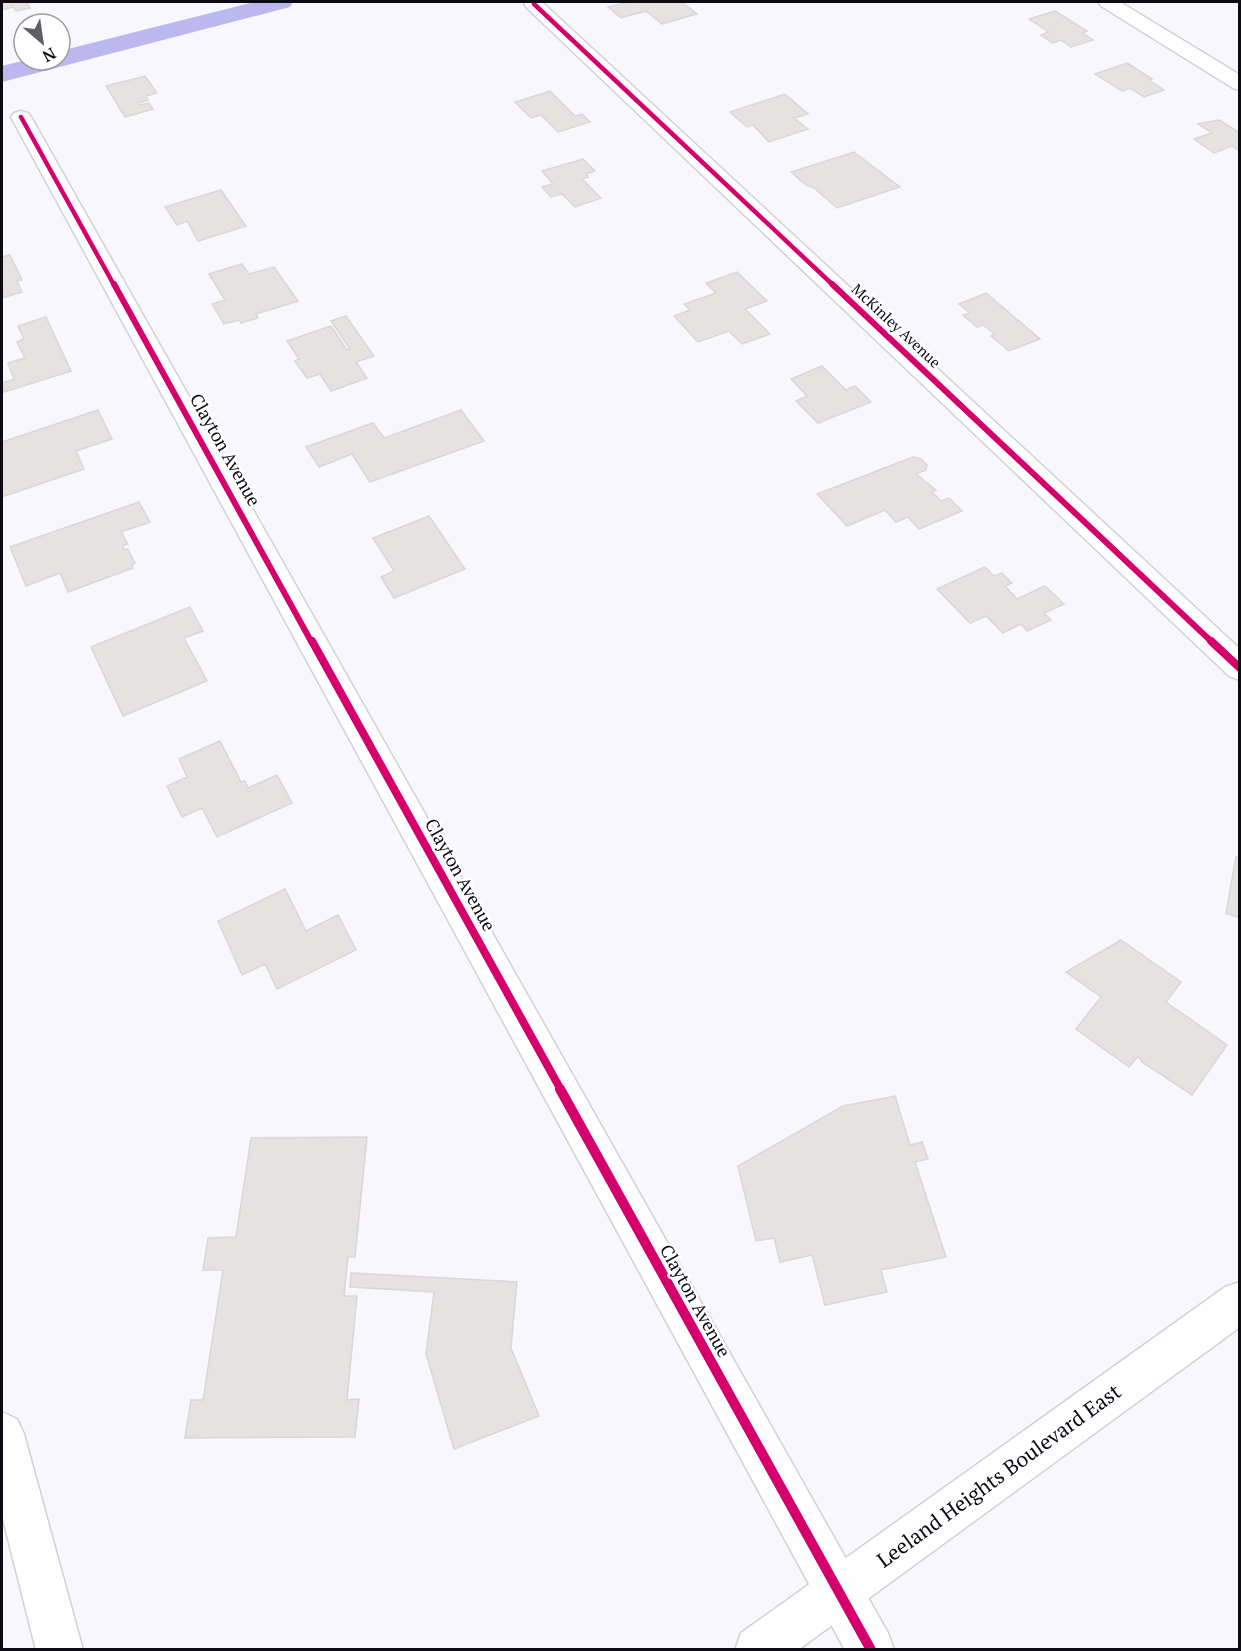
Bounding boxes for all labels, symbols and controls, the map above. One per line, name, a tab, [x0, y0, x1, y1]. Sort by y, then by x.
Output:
north arrow	[12, 12, 72, 72]
text: N	[39, 43, 60, 68]
street label: McKinley Avenue	[848, 279, 946, 372]
street label: Clayton Avenue	[185, 389, 267, 510]
street label: Clayton Avenue	[420, 814, 502, 935]
street label: Clayton Avenue	[655, 1240, 737, 1361]
street label: Leeland Heights Boulevard East	[871, 1377, 1126, 1573]

